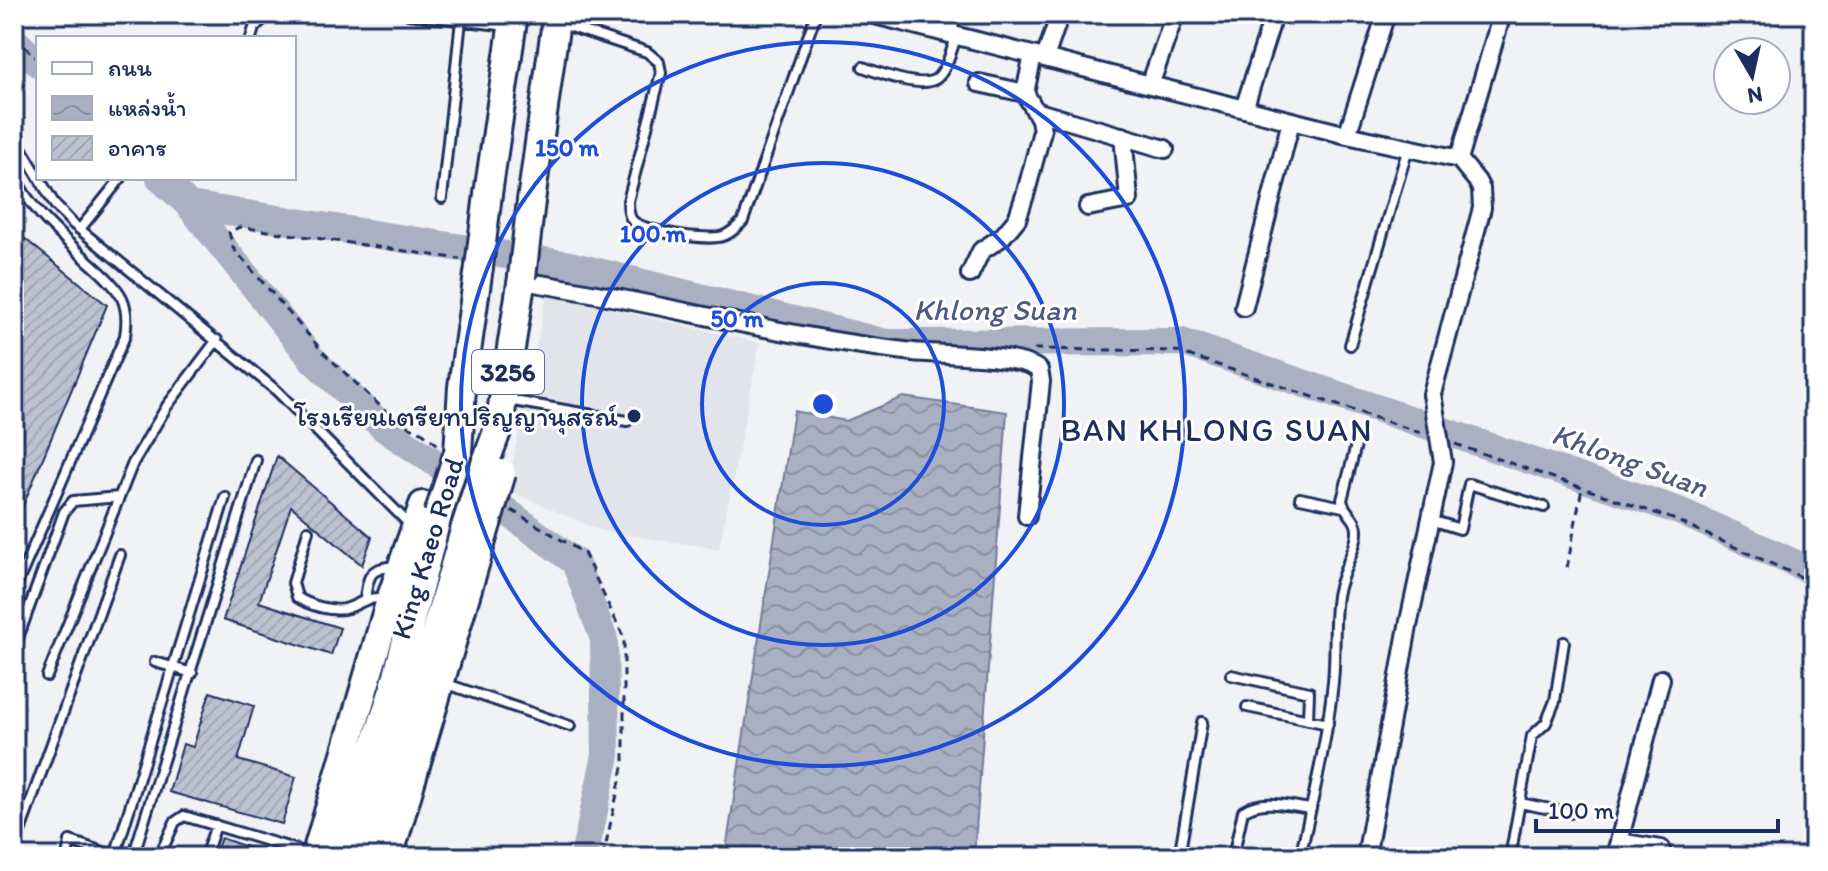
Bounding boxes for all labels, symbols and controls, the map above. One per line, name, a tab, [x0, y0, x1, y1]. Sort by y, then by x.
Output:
legend	[36, 36, 296, 180]
north arrow	[1712, 36, 1792, 116]
text: ถนน	[108, 53, 152, 82]
text: N	[1746, 81, 1765, 110]
text: แหล่งน้ำ	[108, 92, 187, 122]
text: อาคาร	[108, 133, 167, 162]
text: 150 m	[535, 133, 600, 162]
text: 100 m	[620, 219, 687, 248]
water label: Khlong Suan	[913, 291, 1077, 328]
text: 50 m	[711, 304, 764, 333]
road number: 3256	[472, 350, 544, 394]
centre of rings	[809, 390, 837, 418]
place label: โรงเรียนเตรียทปริญญานุสรณ์	[293, 399, 618, 435]
marker: โรงเรียนเตรียทปริญญานุสรณ์	[625, 407, 643, 425]
district label: BAN KHLONG SUAN	[1060, 411, 1374, 449]
water label: Khlong Suan	[1547, 415, 1713, 505]
street label: King Kaeo Road	[383, 452, 471, 643]
scale bar	[1536, 783, 1778, 833]
text: 100 m	[1548, 796, 1614, 825]

